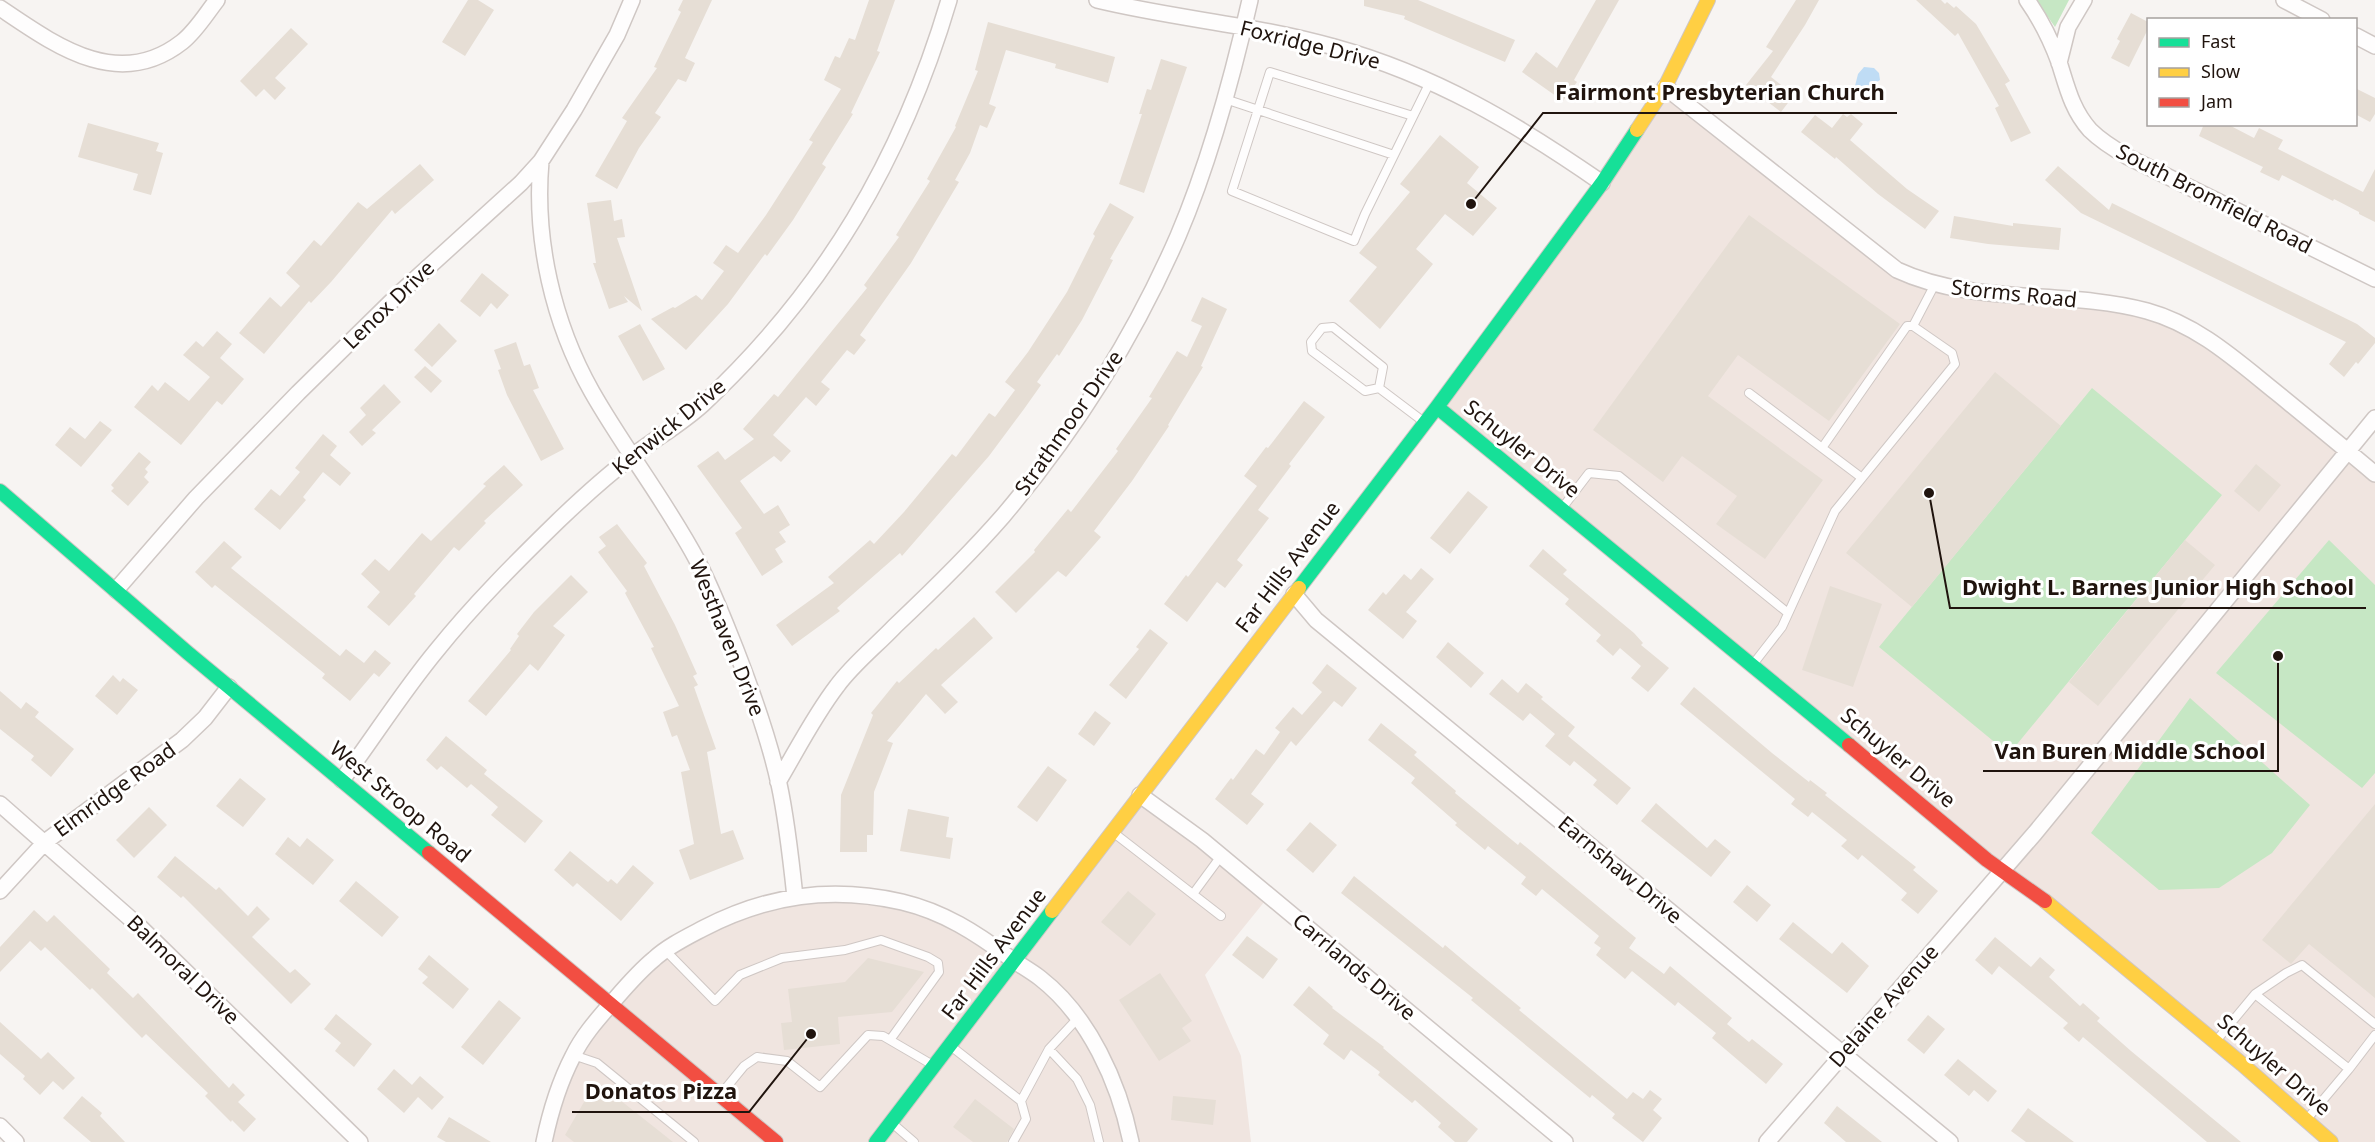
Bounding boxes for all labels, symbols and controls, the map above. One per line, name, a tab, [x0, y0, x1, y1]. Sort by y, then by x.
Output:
street label: Foxridge Drive	[1237, 13, 1383, 75]
legend	[2147, 18, 2357, 126]
text: Fast	[2201, 29, 2236, 53]
text: Slow	[2201, 59, 2240, 83]
callout: Fairmont Presbyterian Church	[1543, 73, 1897, 113]
text: Fairmont Presbyterian Church	[1555, 76, 1885, 106]
text: Jam	[2199, 89, 2233, 113]
street label: South Bromfield Road	[2112, 137, 2317, 260]
street label: Lenox Drive	[337, 254, 440, 355]
street label: Storms Road	[1950, 272, 2078, 314]
street label: Strathmoor Drive	[1008, 344, 1129, 500]
street label: Kenwick Drive	[606, 372, 731, 481]
street label: Schuyler Drive	[1459, 393, 1586, 504]
street label: Far Hills Avenue	[1229, 495, 1346, 638]
street label: Westhaven Drive	[684, 555, 772, 720]
callout: Dwight L. Barnes Junior High School	[1950, 568, 2366, 608]
text: Dwight L. Barnes Junior High School	[1962, 571, 2354, 601]
street label: Schuyler Drive	[1835, 701, 1962, 813]
callout: Van Buren Middle School	[1983, 731, 2278, 771]
street label: West Stroop Road	[324, 734, 477, 868]
street label: Elmridge Road	[48, 735, 181, 843]
text: Van Buren Middle School	[1995, 735, 2265, 765]
street label: Earnshaw Drive	[1553, 809, 1689, 929]
street label: Far Hills Avenue	[935, 882, 1052, 1025]
street label: Carrlands Drive	[1287, 906, 1422, 1026]
street label: Balmoral Drive	[121, 908, 246, 1030]
street label: Delaine Avenue	[1822, 938, 1944, 1073]
street label: Schuyler Drive	[2212, 1007, 2337, 1121]
callout: Donatos Pizza	[572, 1072, 749, 1112]
text: Donatos Pizza	[585, 1075, 737, 1105]

